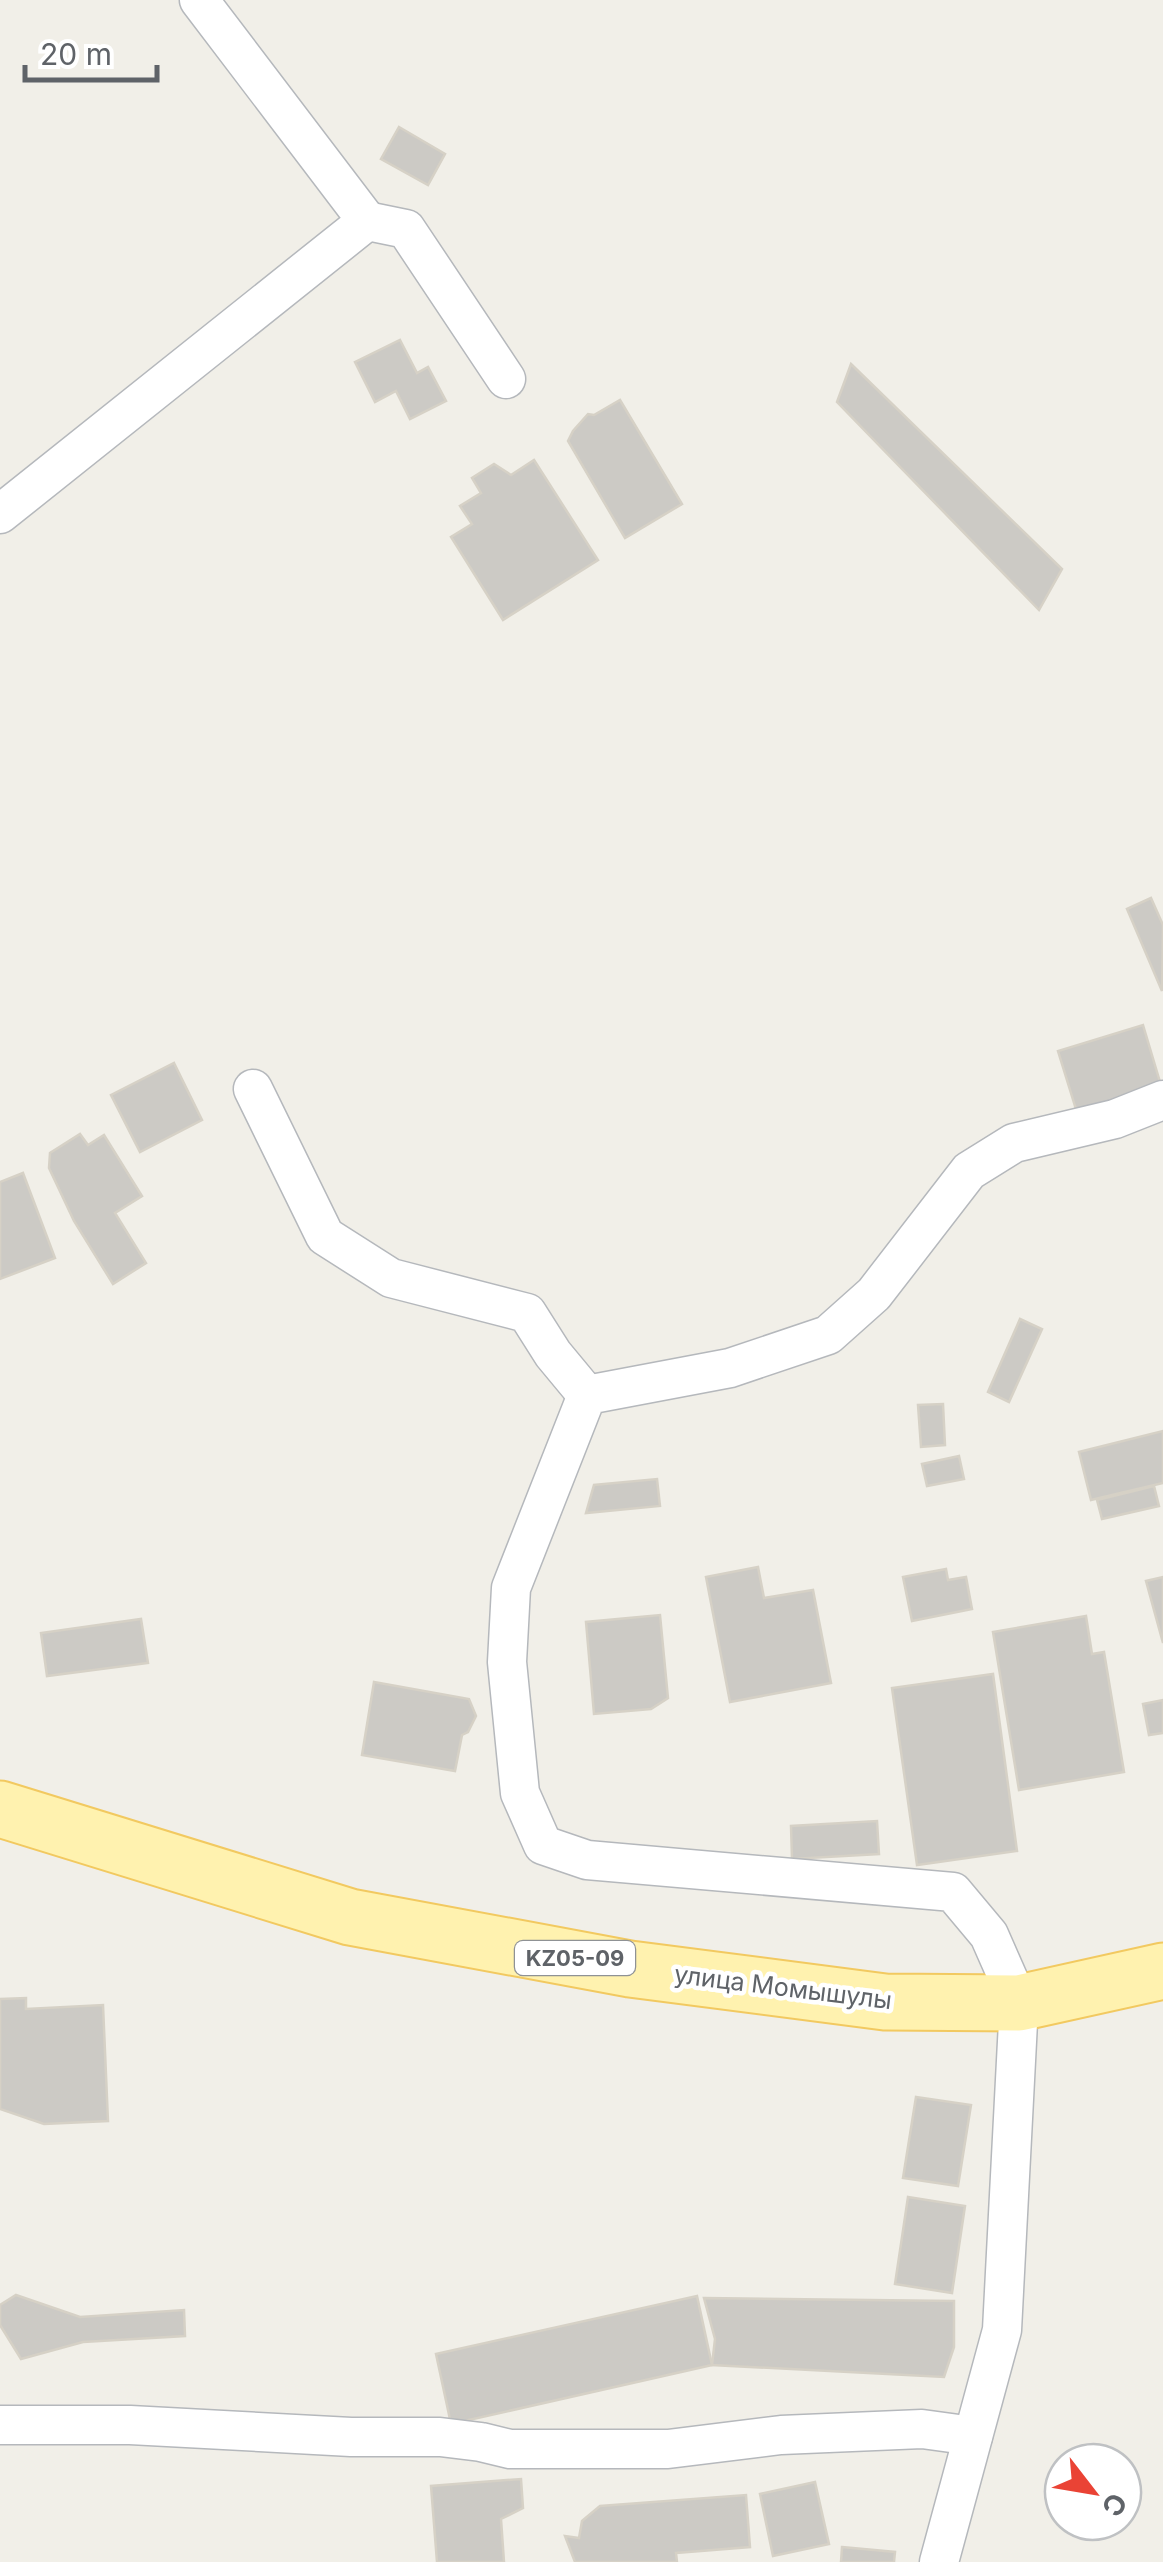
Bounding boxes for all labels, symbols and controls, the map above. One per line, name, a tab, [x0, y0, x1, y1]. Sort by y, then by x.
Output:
scale bar	[25, 20, 158, 82]
text: 20 m	[40, 36, 112, 72]
road number: KZ05-09	[515, 1941, 635, 1975]
street label: улица Момышулы	[672, 1959, 894, 2015]
north arrow	[1043, 2442, 1143, 2542]
text: С	[1095, 2487, 1134, 2523]

